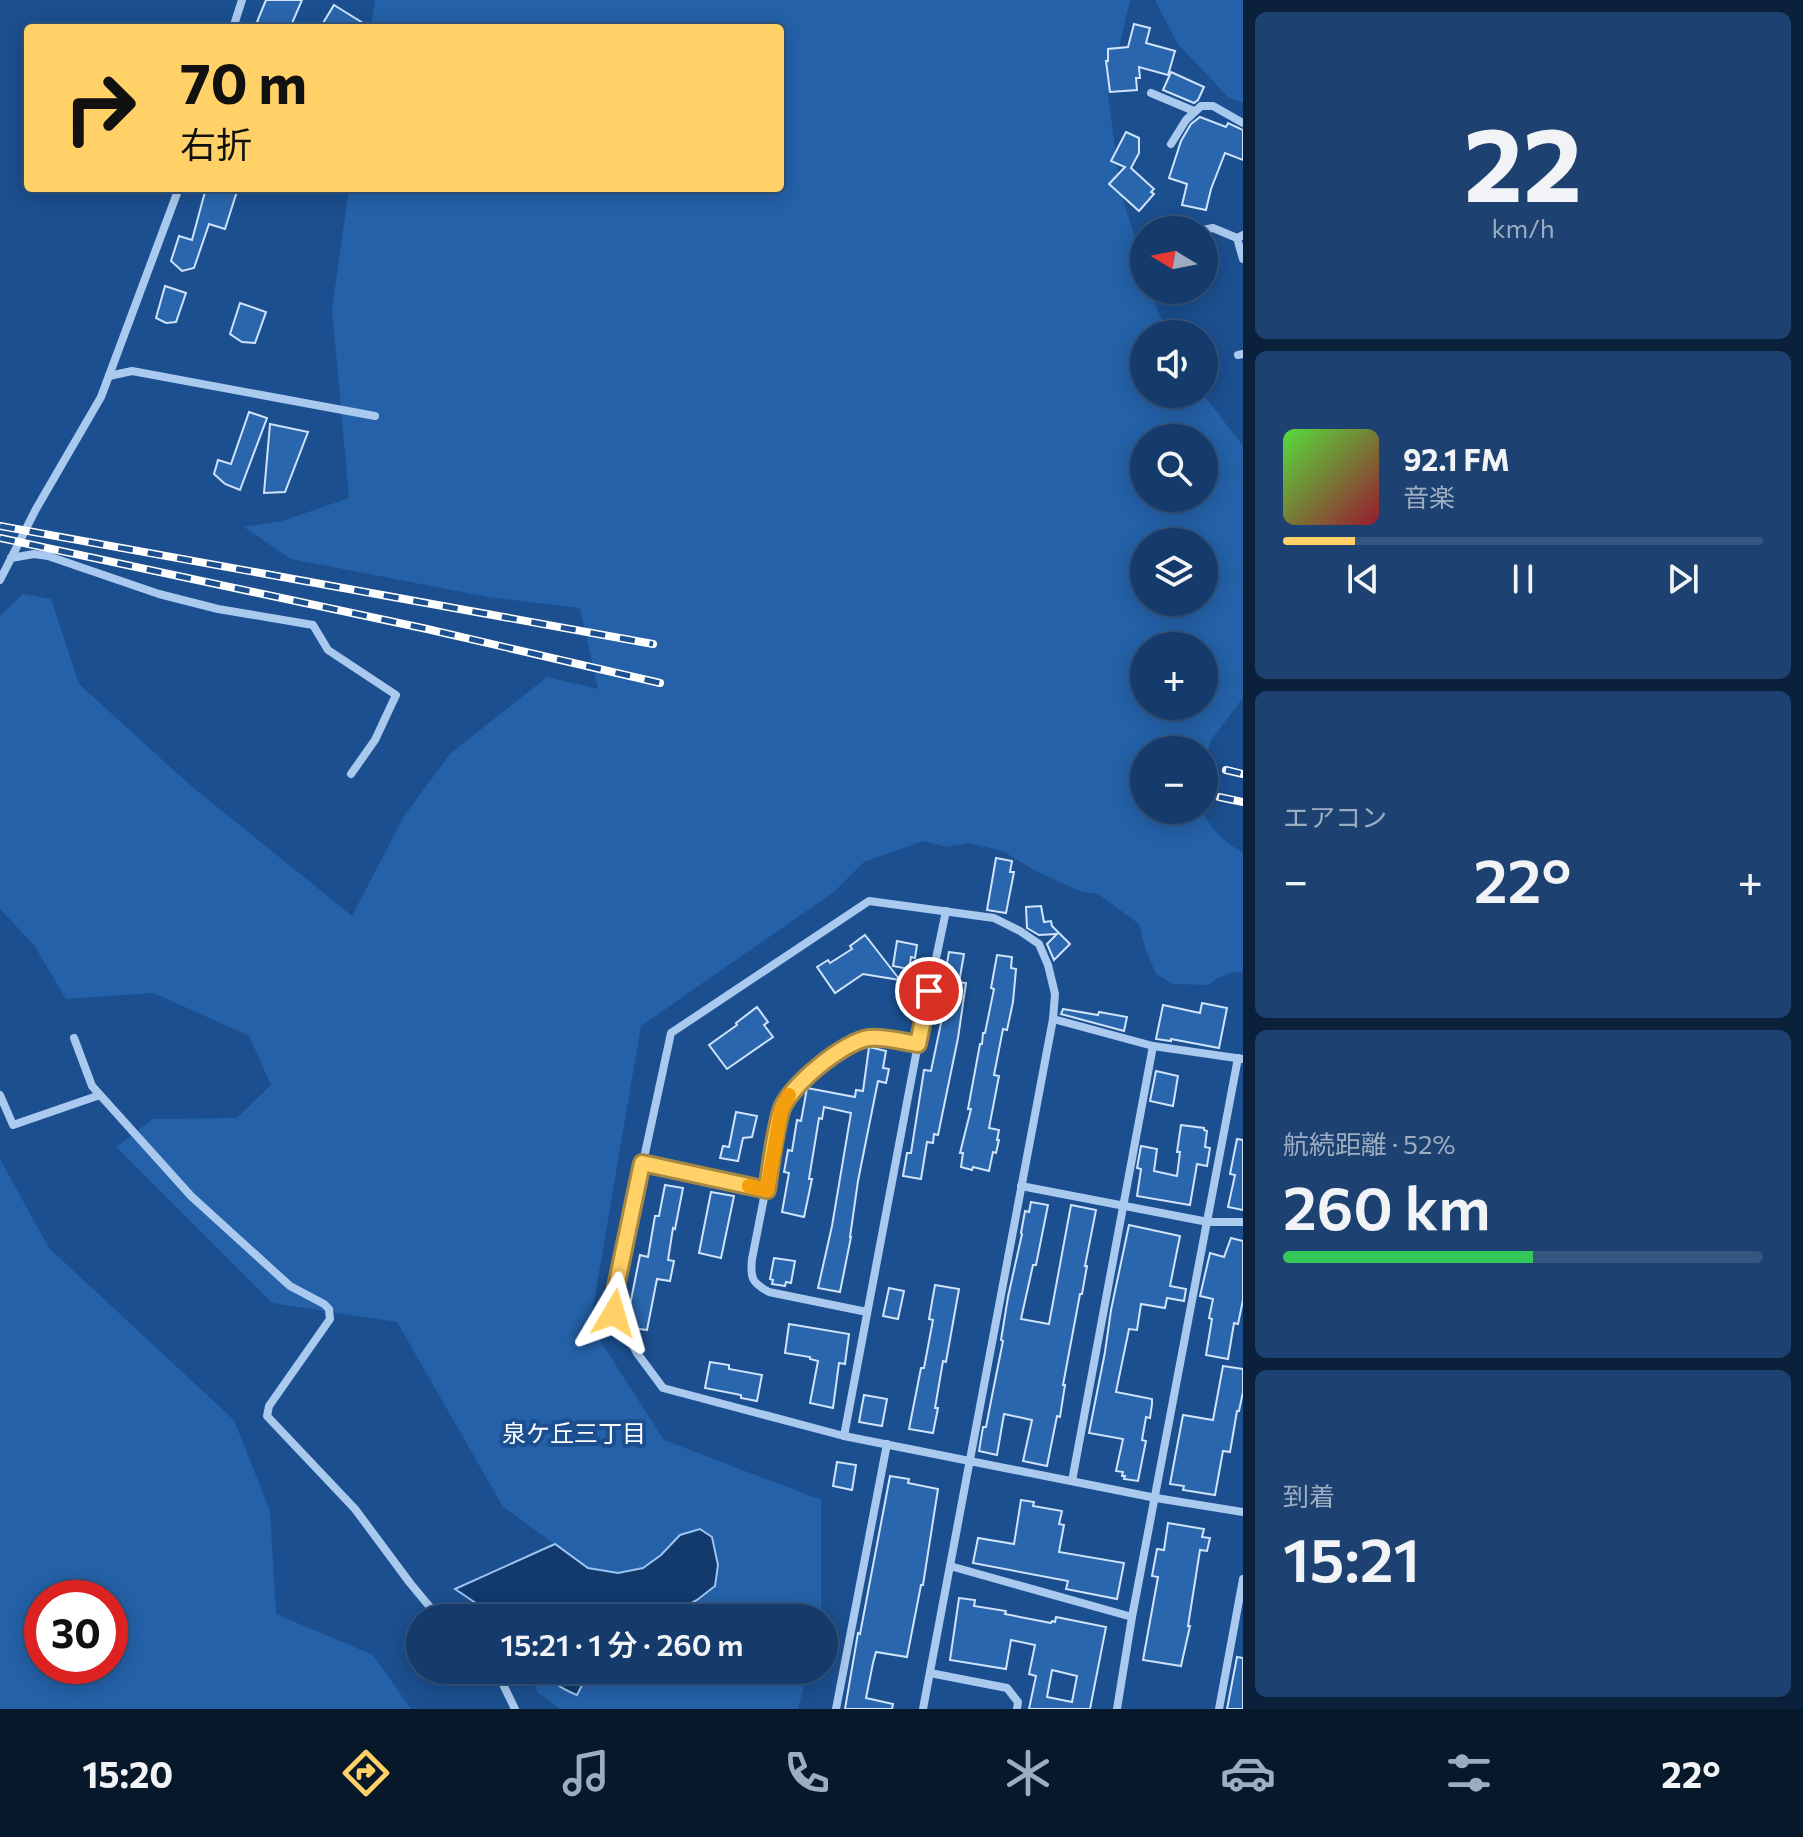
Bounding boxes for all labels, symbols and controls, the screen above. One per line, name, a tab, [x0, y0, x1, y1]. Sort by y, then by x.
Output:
text: 70 m	[180, 47, 307, 116]
icon: right	[48, 56, 152, 160]
text: 22	[1464, 96, 1582, 223]
text: 右折	[180, 121, 252, 165]
text: km/h	[1491, 212, 1555, 243]
north arrow	[1130, 216, 1218, 304]
map controls	[1130, 216, 1218, 824]
button: sound	[1130, 320, 1218, 408]
button: search	[1130, 424, 1218, 512]
text: 92.1 FM	[1403, 440, 1510, 477]
text: 音楽	[1403, 481, 1455, 512]
button: layers	[1130, 528, 1218, 616]
icon: previous	[1341, 557, 1385, 601]
icon: pause	[1501, 557, 1545, 601]
icon: next	[1661, 557, 1705, 601]
button: +	[1130, 632, 1218, 720]
button: −	[1130, 736, 1218, 824]
text: エアコン	[1283, 801, 1387, 832]
text: 22°	[1474, 842, 1571, 915]
text: −	[1283, 852, 1308, 906]
text: +	[1737, 852, 1763, 906]
pin	[895, 957, 963, 1025]
icon: arrive	[907, 969, 951, 1013]
text: 航続距離 · 52%	[1283, 1128, 1455, 1159]
text: 260 km	[1283, 1169, 1491, 1242]
position arrow	[572, 1271, 656, 1355]
district label: 泉ケ丘三丁目	[502, 1418, 646, 1447]
text: 到着	[1283, 1480, 1335, 1511]
text: 15:21	[1283, 1521, 1420, 1594]
speed limit sign: 30	[24, 1580, 128, 1684]
text: 15:21 · 1 分 · 260 m	[501, 1625, 743, 1662]
icon: directions	[338, 1745, 394, 1801]
icon: music	[558, 1745, 614, 1801]
icon: phone	[779, 1745, 835, 1801]
icon: climate	[1000, 1745, 1056, 1801]
icon: car	[1220, 1745, 1276, 1801]
icon: filters	[1441, 1745, 1497, 1801]
text: 15:20	[82, 1751, 173, 1795]
text: 22°	[1661, 1751, 1721, 1795]

